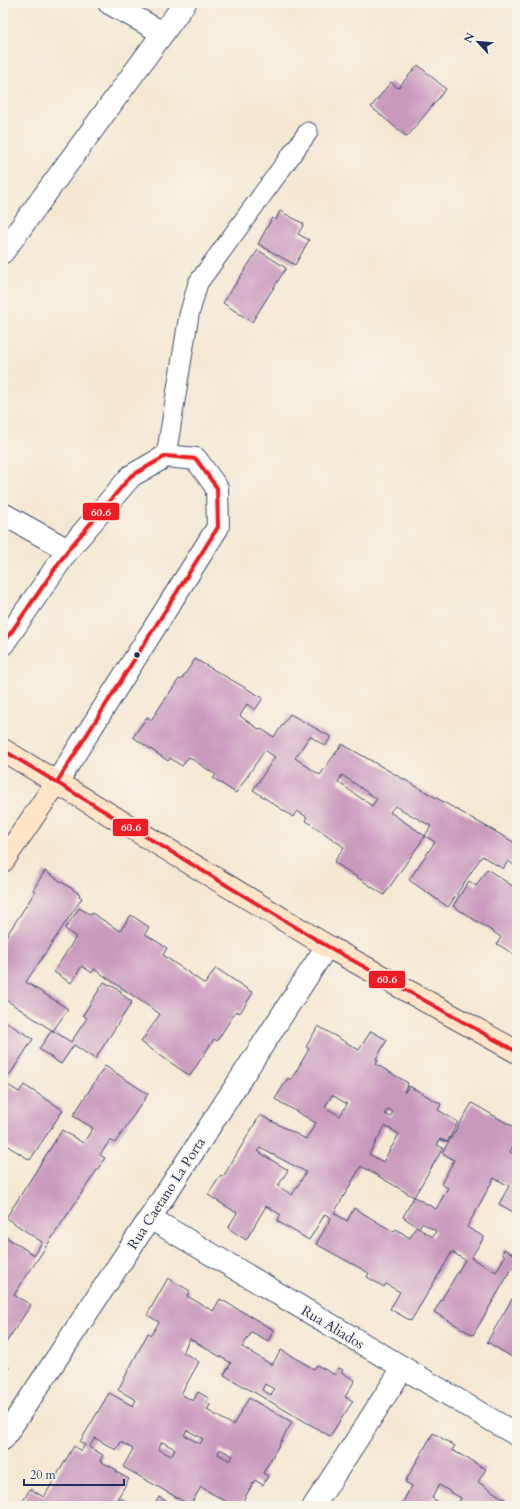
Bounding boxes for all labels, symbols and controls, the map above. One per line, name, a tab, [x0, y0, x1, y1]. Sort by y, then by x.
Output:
north arrow	[458, 22, 498, 62]
text: N	[461, 30, 478, 45]
line badge: 60.6	[82, 502, 120, 521]
text: 60.6	[91, 505, 111, 520]
unlabelled marker	[132, 650, 142, 660]
line badge: 60.6	[112, 818, 149, 837]
text: 60.6	[121, 820, 141, 835]
line badge: 60.6	[368, 970, 406, 989]
text: 60.6	[377, 972, 397, 987]
street label: Rua Caetano La Porta	[123, 1134, 210, 1253]
street label: Rua Aliados	[298, 1301, 368, 1354]
scale bar	[24, 1461, 124, 1487]
text: 20 m	[30, 1467, 57, 1483]

